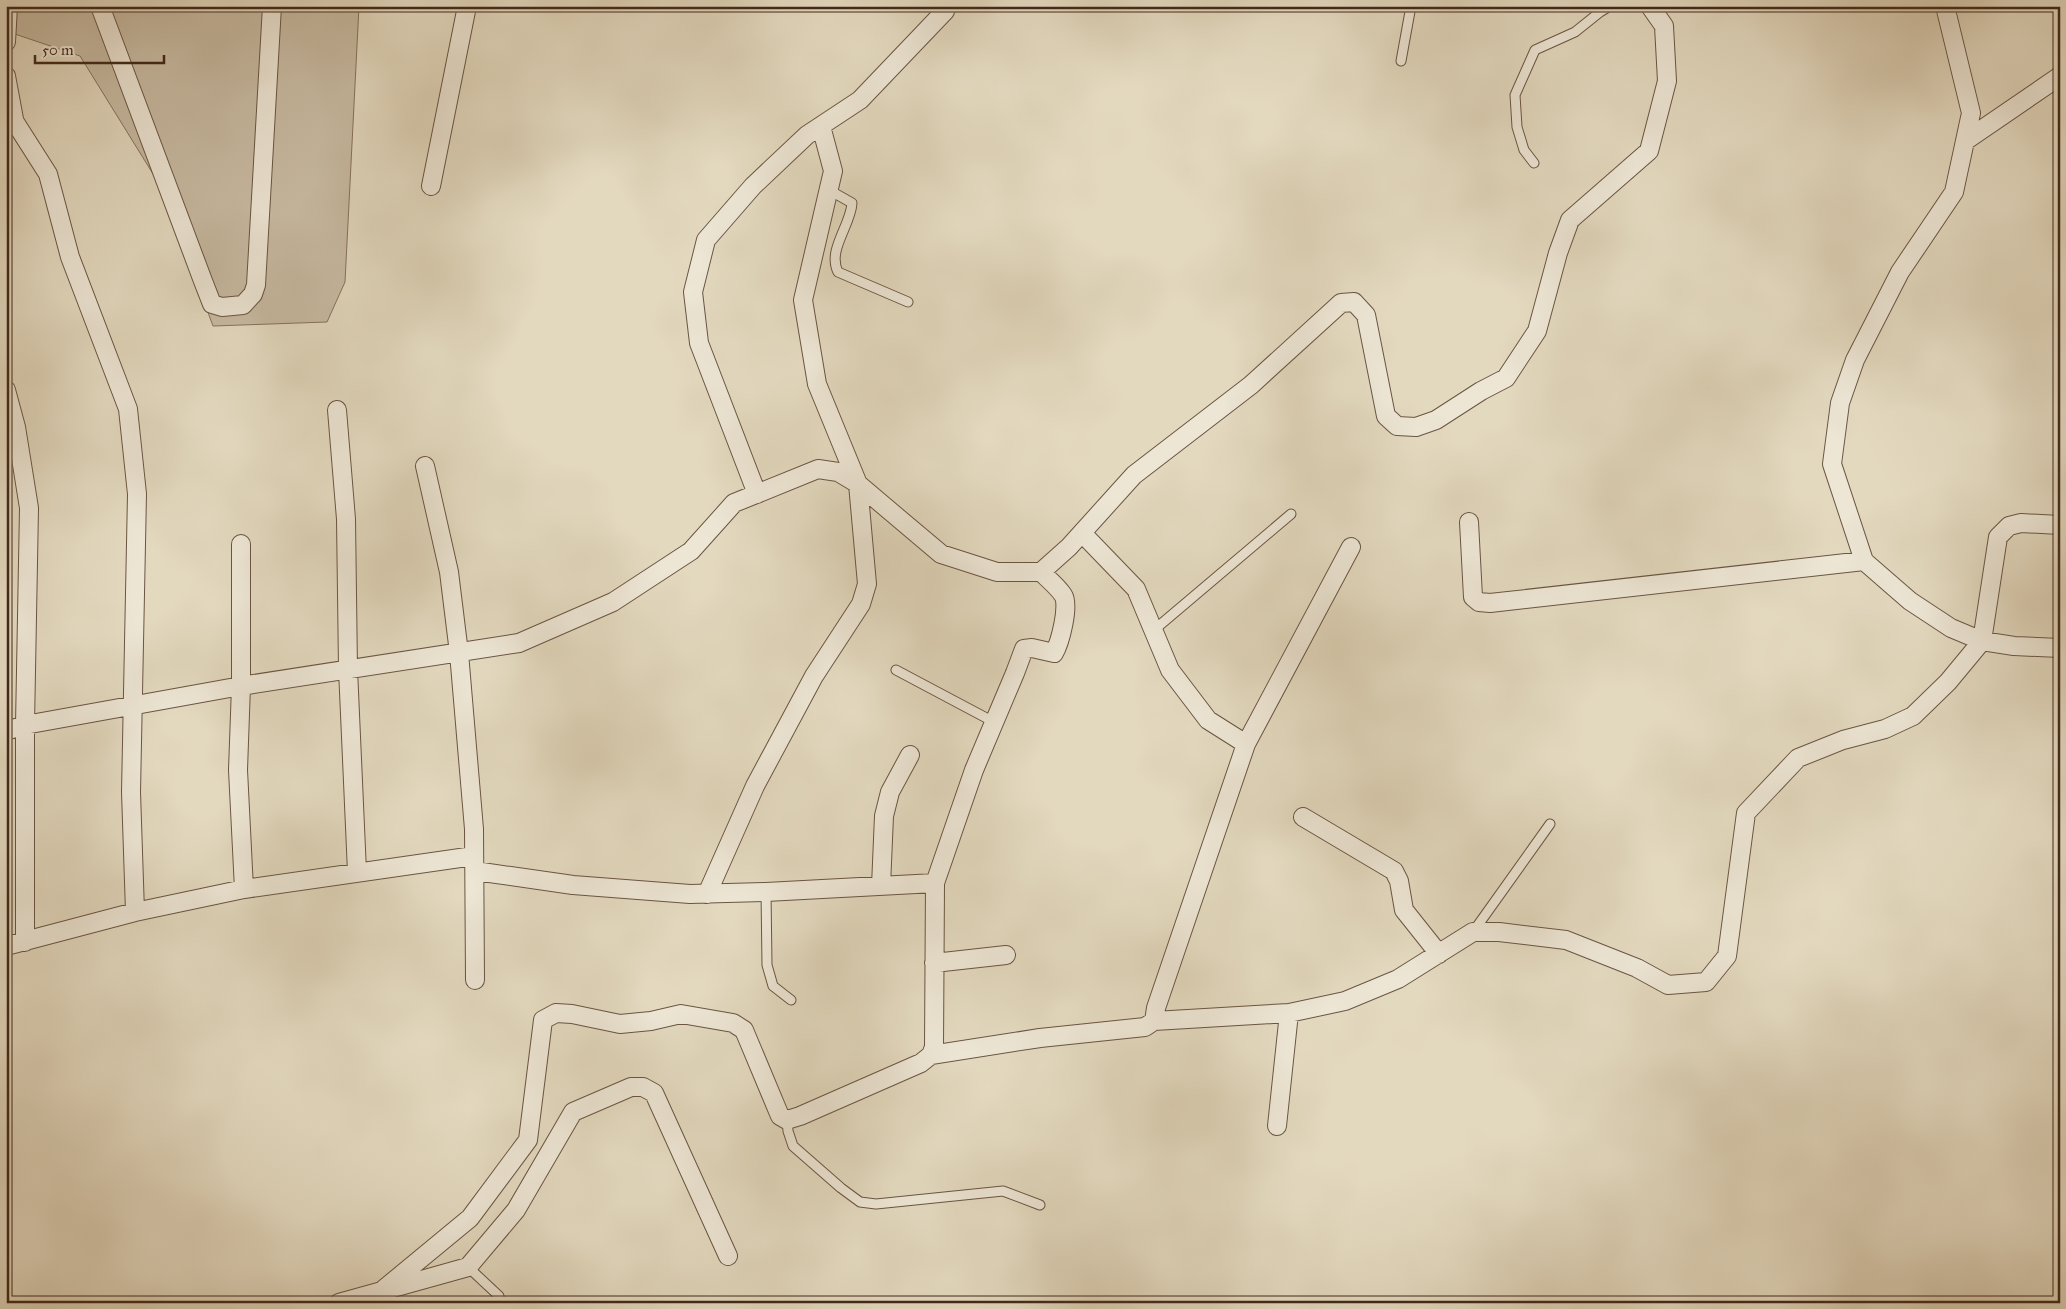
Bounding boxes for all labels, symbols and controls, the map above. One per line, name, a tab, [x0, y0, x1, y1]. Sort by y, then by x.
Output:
scale bar	[35, 32, 164, 64]
text: 50 m	[42, 41, 74, 59]

